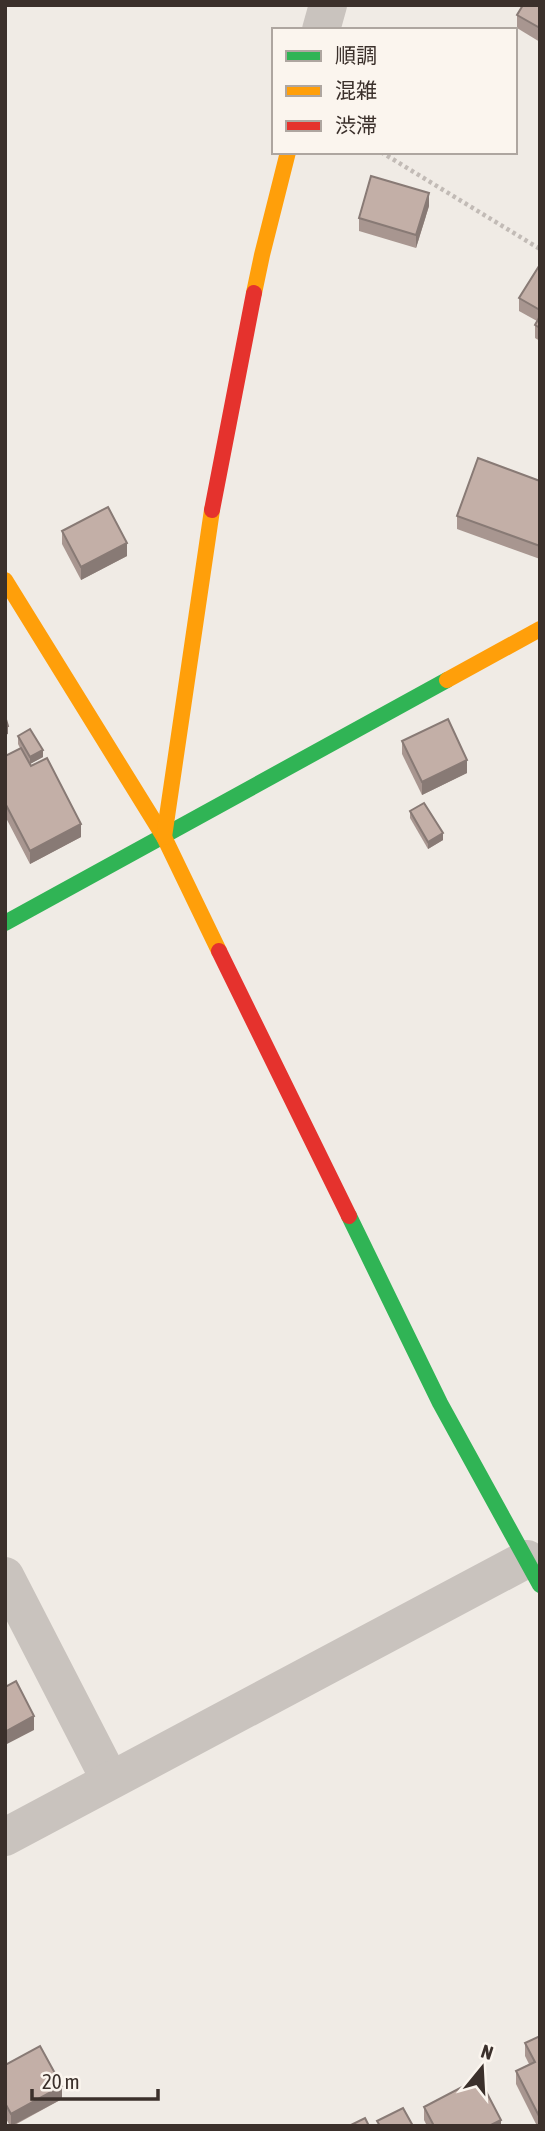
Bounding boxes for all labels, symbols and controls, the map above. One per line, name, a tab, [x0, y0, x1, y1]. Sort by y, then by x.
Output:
legend	[272, 28, 517, 154]
text: 順調	[335, 43, 377, 67]
text: 混雑	[335, 78, 377, 102]
text: 渋滞	[335, 113, 377, 137]
north arrow	[447, 2033, 517, 2103]
text: N	[479, 2040, 496, 2064]
scale bar	[32, 2058, 158, 2102]
text: 20 m	[42, 2069, 80, 2093]

